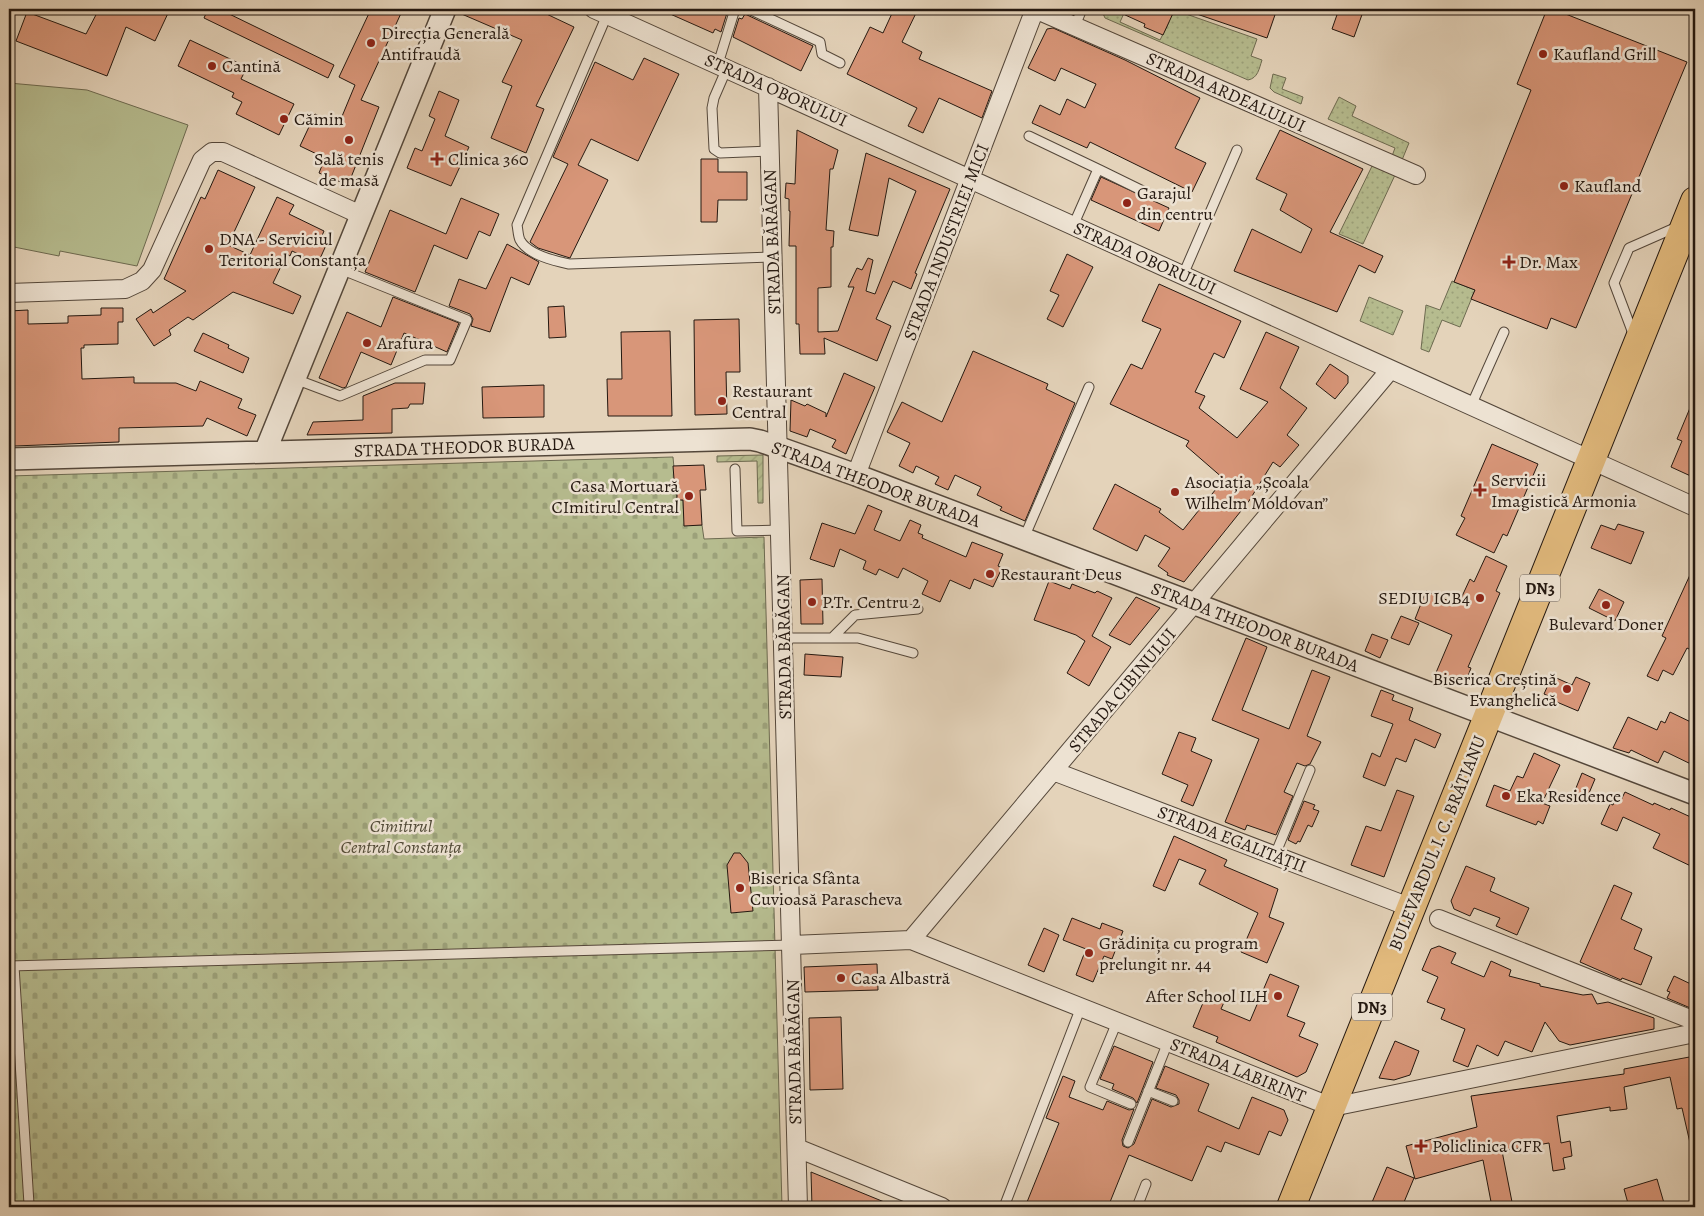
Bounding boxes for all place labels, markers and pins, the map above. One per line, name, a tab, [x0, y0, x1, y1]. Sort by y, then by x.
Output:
place label: Direcția Generală Antifraudă	[380, 21, 510, 66]
marker: Direcția Generală Antifraudă	[365, 37, 377, 49]
place label: Kaufland Grill	[1553, 42, 1657, 66]
marker: Kaufland Grill	[1537, 48, 1549, 60]
place label: Cantină	[222, 54, 281, 78]
marker: Cantină	[206, 60, 218, 72]
place label: Cămin	[294, 107, 344, 131]
marker: Cămin	[278, 113, 290, 125]
marker: Sală tenis de masă	[343, 134, 355, 146]
place label: Sală tenis de masă	[314, 147, 384, 192]
place label: Clinica 360	[448, 147, 528, 171]
marker: Clinica 360	[430, 152, 444, 166]
place label: Kaufland	[1574, 174, 1642, 198]
marker: Kaufland	[1558, 180, 1570, 192]
place label: Garajul din centru	[1137, 181, 1213, 226]
marker: Garajul din centru	[1121, 197, 1133, 209]
place label: DNA - Serviciul Teritorial Constanța	[219, 227, 367, 272]
marker: DNA - Serviciul Teritorial Constanța	[203, 243, 215, 255]
place label: Dr. Max	[1519, 250, 1578, 274]
marker: Dr. Max	[1503, 256, 1515, 268]
place label: Arafura	[376, 331, 434, 355]
marker: Arafura	[361, 337, 373, 349]
place label: Restaurant Central	[732, 379, 813, 424]
marker: Restaurant Central	[716, 395, 728, 407]
place label: Servicii Imagistică Armonia	[1491, 468, 1637, 513]
place label: Asociația „Școala Wilhelm Moldovan”	[1184, 470, 1328, 515]
place label: Casa Mortuară CImitirul Central	[551, 474, 680, 519]
marker: Servicii Imagistică Armonia	[1473, 483, 1487, 497]
marker: Asociația „Școala Wilhelm Moldovan”	[1169, 486, 1181, 498]
marker: Casa Mortuară CImitirul Central	[683, 490, 695, 502]
place label: Restaurant Deus	[1000, 562, 1122, 586]
marker: Restaurant Deus	[984, 568, 996, 580]
place label: SEDIU ICB4	[1378, 586, 1470, 610]
place label: P.Tr. Centru 2	[822, 590, 921, 614]
marker: SEDIU ICB4	[1474, 592, 1486, 604]
marker: P.Tr. Centru 2	[806, 596, 818, 608]
marker: Bulevard Doner	[1600, 599, 1612, 611]
place label: Bulevard Doner	[1548, 612, 1664, 636]
place label: Biserica Creștină Evanghelică	[1432, 667, 1558, 712]
marker: Biserica Creștină Evanghelică	[1561, 683, 1573, 695]
place label: Eka Residence	[1516, 784, 1621, 808]
marker: Eka Residence	[1500, 790, 1512, 802]
place label: Biserica Sfânta Cuvioasă Parascheva	[750, 866, 903, 911]
marker: Biserica Sfânta Cuvioasă Parascheva	[734, 882, 746, 894]
place label: Grădinița cu program prelungit nr. 44	[1099, 931, 1259, 976]
marker: Grădinița cu program prelungit nr. 44	[1083, 947, 1095, 959]
place label: Casa Albastră	[851, 966, 951, 990]
marker: Casa Albastră	[835, 972, 847, 984]
place label: After School ILH	[1145, 984, 1268, 1008]
marker: After School ILH	[1272, 990, 1284, 1002]
place label: Policlinica CFR	[1432, 1134, 1542, 1158]
marker: Policlinica CFR	[1414, 1139, 1428, 1153]

